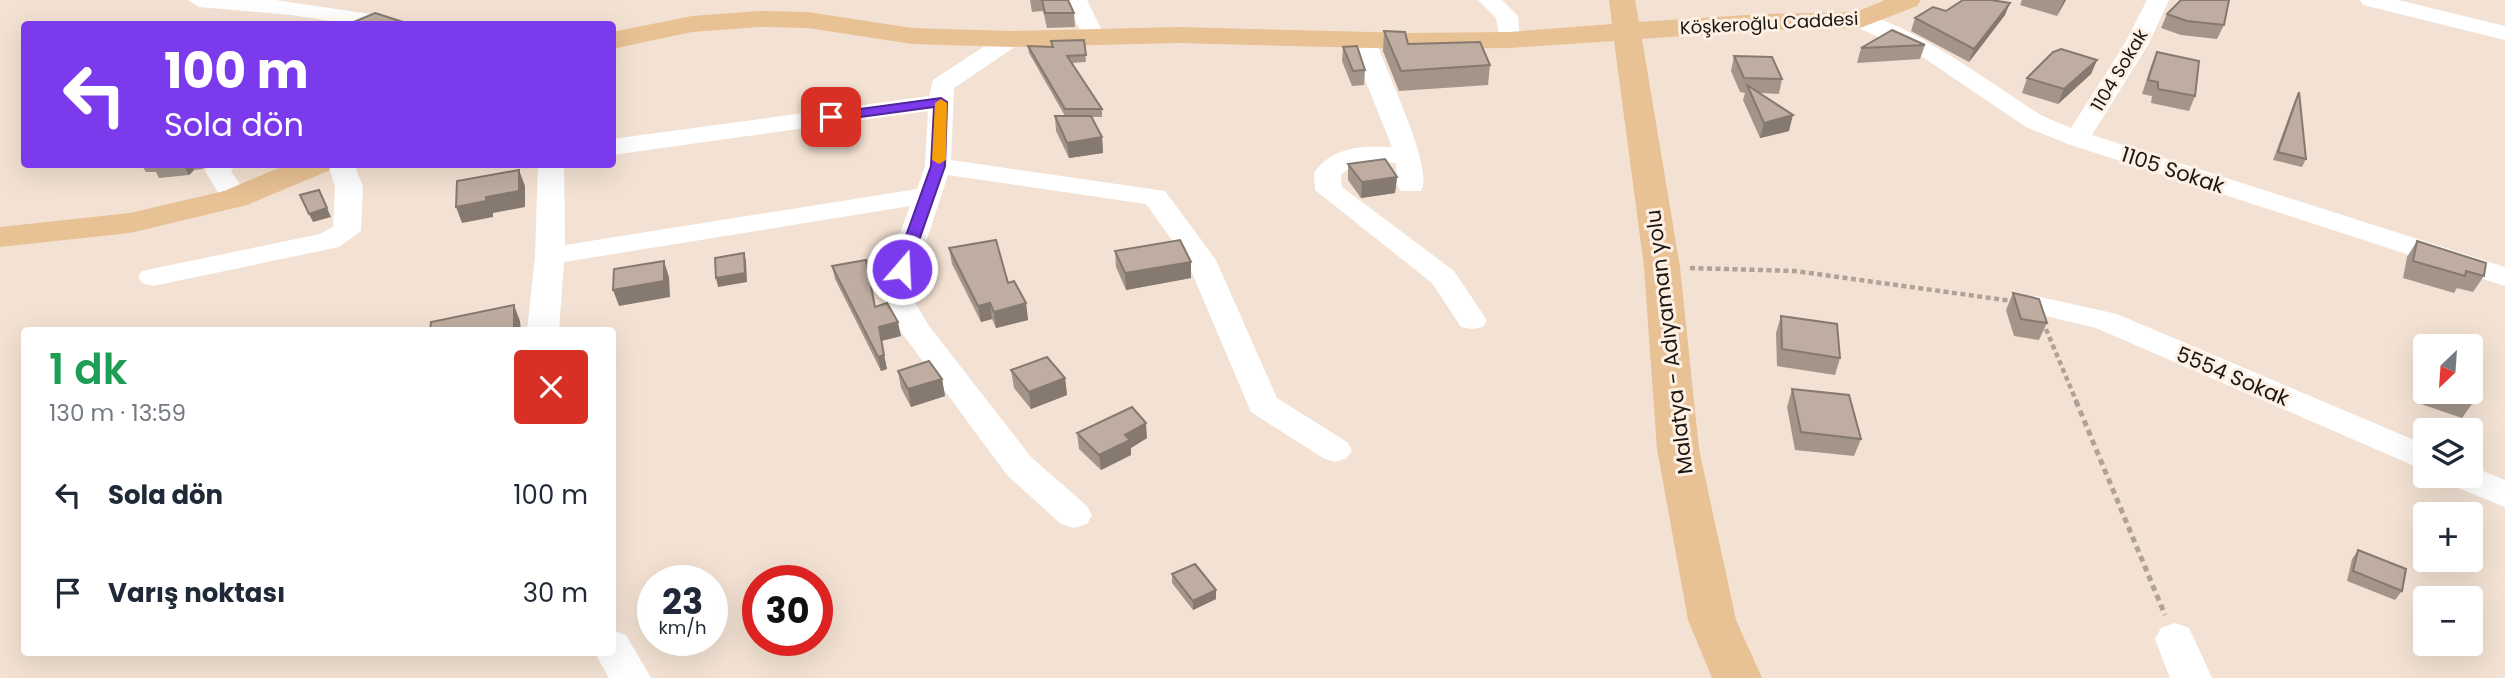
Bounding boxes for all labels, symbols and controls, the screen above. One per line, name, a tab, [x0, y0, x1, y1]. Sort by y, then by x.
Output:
street label: Köşkeroğlu Caddesi	[1679, 6, 1859, 40]
street label: 1104 Sokak	[2085, 24, 2154, 116]
text: 100 m	[164, 37, 309, 105]
icon: left	[49, 49, 140, 140]
pin	[801, 87, 861, 147]
icon: arrive	[812, 98, 850, 136]
text: Sola dön	[164, 102, 304, 147]
street label: 1105 Sokak	[2118, 140, 2229, 200]
street label: Malatya - Adıyaman yolu	[1638, 208, 1700, 476]
position arrow	[865, 232, 939, 306]
north arrow	[2413, 334, 2483, 404]
map controls	[2413, 334, 2483, 656]
street label: 5554 Sokak	[2172, 339, 2294, 413]
text: 1 dk	[49, 340, 127, 399]
button: close	[514, 350, 588, 424]
text: 130 m · 13:59	[49, 397, 186, 429]
button: layers	[2413, 418, 2483, 488]
icon: left	[49, 476, 87, 514]
text: Sola dön	[108, 477, 223, 513]
text: 100 m	[513, 477, 588, 513]
button: +	[2413, 502, 2483, 572]
speed limit sign: 30	[742, 565, 833, 656]
icon: arrive	[49, 574, 87, 612]
text: Varış noktası	[108, 575, 285, 611]
text: 30 m	[523, 575, 588, 611]
text: 23	[662, 577, 703, 626]
button: −	[2413, 586, 2483, 656]
text: km/h	[659, 615, 706, 640]

